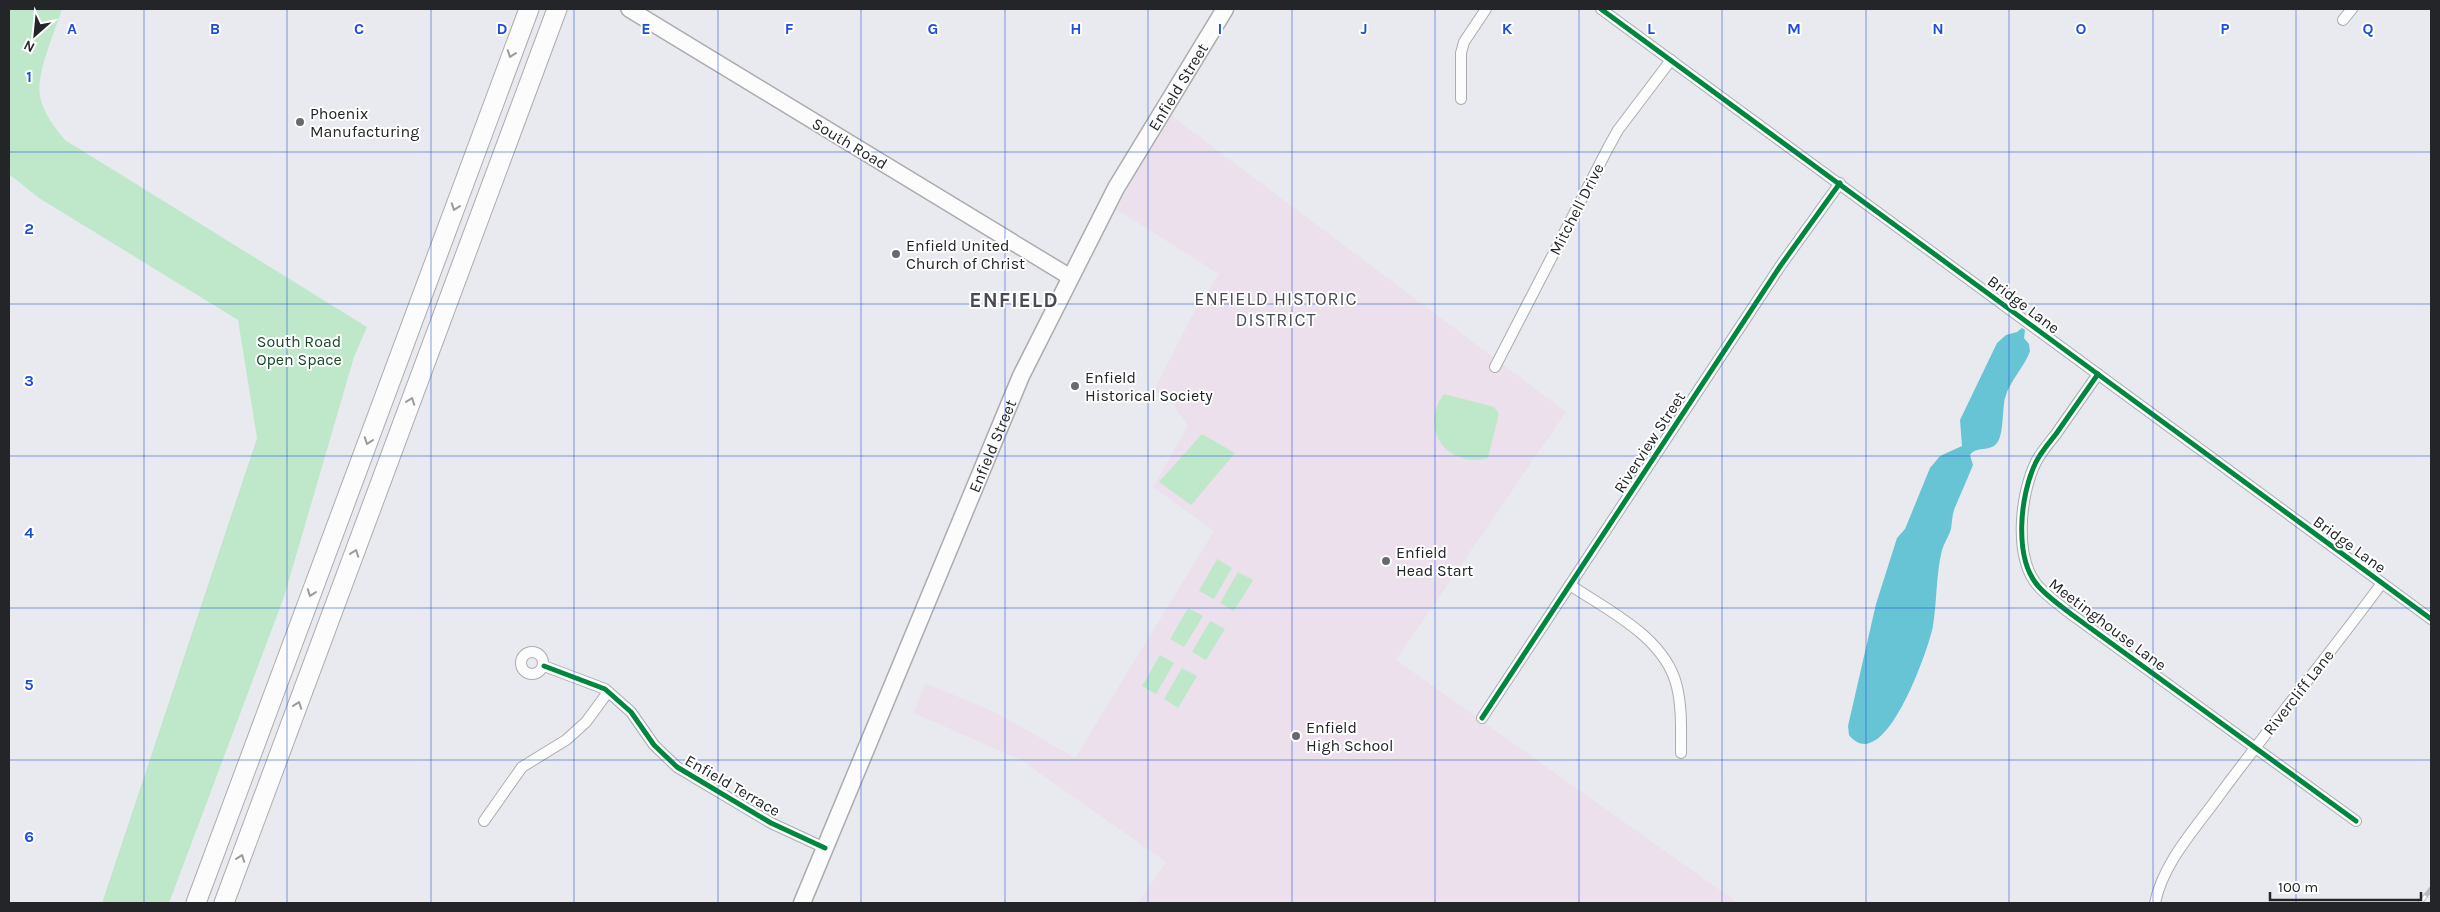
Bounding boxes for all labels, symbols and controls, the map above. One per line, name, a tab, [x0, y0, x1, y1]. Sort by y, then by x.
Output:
north arrow	[10, 10, 60, 60]
text: A	[67, 19, 77, 38]
text: B	[210, 19, 220, 38]
text: C	[354, 19, 364, 38]
text: D	[497, 19, 508, 38]
text: E	[641, 19, 651, 38]
text: F	[785, 19, 794, 38]
text: G	[928, 19, 938, 38]
text: H	[1070, 19, 1082, 38]
text: I	[1218, 19, 1222, 38]
text: J	[1360, 19, 1368, 38]
text: K	[1502, 19, 1513, 38]
text: L	[1647, 19, 1655, 38]
text: M	[1787, 19, 1801, 38]
text: N	[1932, 19, 1944, 38]
text: O	[2076, 19, 2087, 38]
text: P	[2220, 19, 2230, 38]
text: Q	[2363, 19, 2374, 38]
text: N	[21, 36, 38, 56]
street label: Enfield Street	[1144, 40, 1212, 134]
one-way arrow	[507, 49, 517, 58]
text: 1	[26, 67, 32, 86]
place label: Phoenix Manufacturing	[310, 104, 419, 141]
street label: South Road	[809, 114, 891, 173]
marker: Phoenix Manufacturing	[294, 116, 306, 128]
street label: Mitchell Drive	[1545, 160, 1608, 258]
one-way arrow	[451, 202, 461, 210]
text: 2	[24, 219, 34, 238]
place label: Enfield United Church of Christ	[906, 236, 1025, 273]
marker: Enfield United Church of Christ	[890, 248, 902, 260]
street label: Bridge Lane	[1984, 271, 2063, 338]
district label: ENFIELD	[969, 288, 1059, 312]
district label: ENFIELD HISTORIC DISTRICT	[1194, 288, 1358, 331]
park label: South Road Open Space	[256, 332, 342, 369]
place label: Enfield Historical Society	[1085, 368, 1213, 405]
text: 3	[24, 371, 34, 390]
marker: Enfield Historical Society	[1069, 380, 1081, 392]
street label: Riverview Street	[1610, 388, 1689, 496]
one-way arrow	[405, 397, 415, 405]
street label: Enfield Street	[965, 397, 1020, 495]
one-way arrow	[364, 436, 374, 445]
street label: Bridge Lane	[2310, 512, 2390, 577]
text: 4	[24, 523, 34, 542]
place label: Enfield Head Start	[1396, 543, 1473, 580]
one-way arrow	[348, 549, 359, 558]
marker: Enfield Head Start	[1380, 555, 1392, 567]
street label: Meetinghouse Lane	[2045, 574, 2170, 675]
one-way arrow	[307, 589, 317, 597]
street label: Rivercliff Lane	[2259, 646, 2338, 739]
text: 5	[24, 675, 34, 694]
one-way arrow	[292, 701, 302, 710]
place label: Enfield High School	[1306, 718, 1394, 755]
marker: Enfield High School	[1290, 730, 1302, 742]
street label: Enfield Terrace	[682, 751, 784, 820]
text: 6	[24, 827, 34, 846]
one-way arrow	[235, 854, 245, 862]
scale bar	[2270, 870, 2421, 902]
text: 100 m	[2278, 878, 2318, 896]

